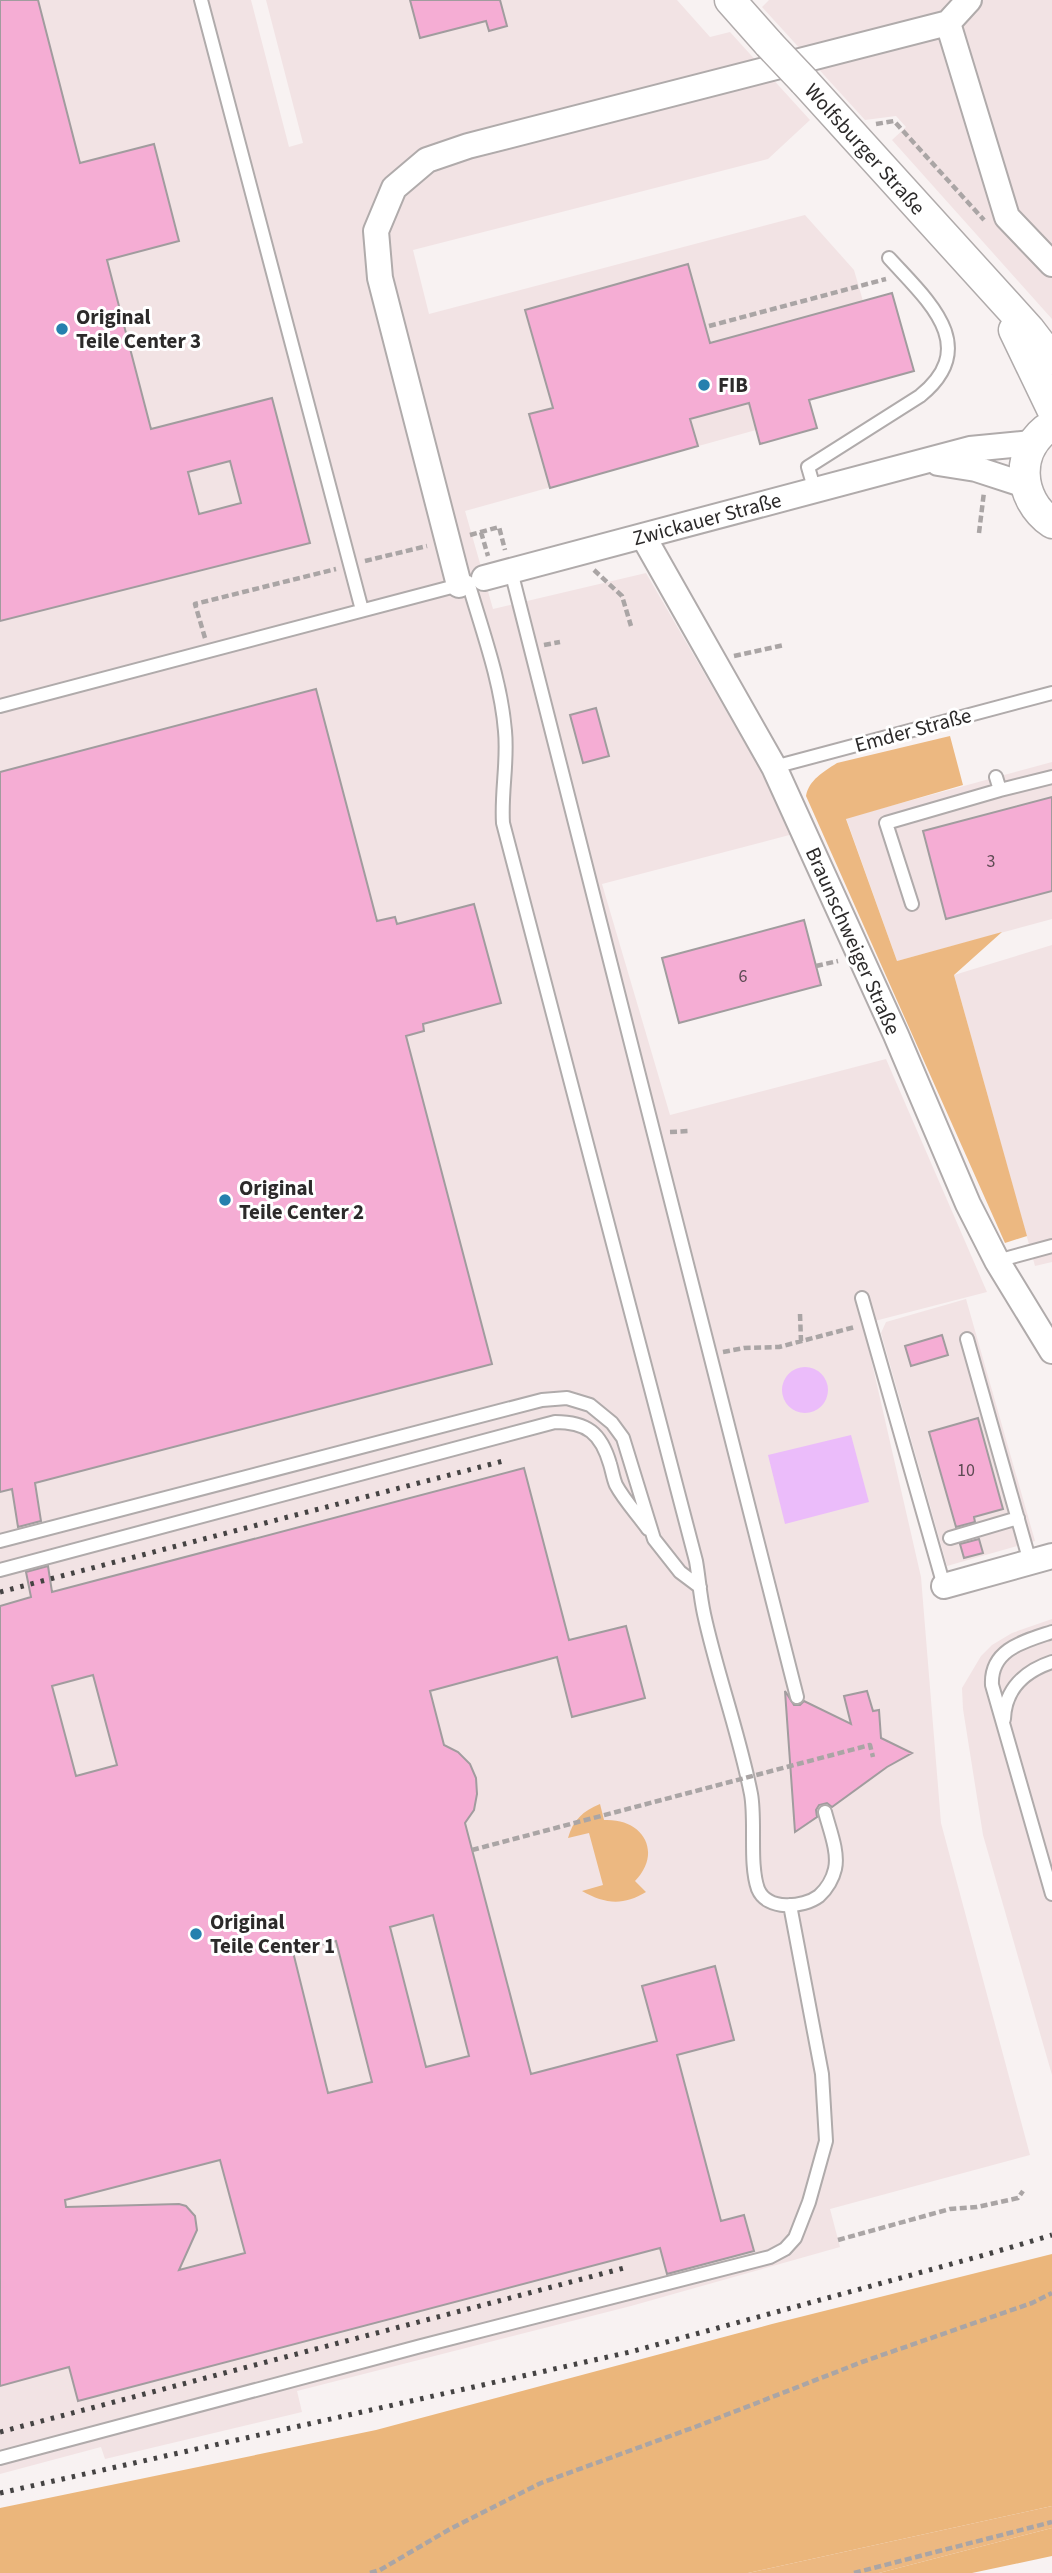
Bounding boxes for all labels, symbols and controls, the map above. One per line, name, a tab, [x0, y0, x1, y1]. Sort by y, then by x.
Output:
street label: Wolfsburger Straße	[798, 76, 932, 222]
place label: Original Teile Center 3	[76, 302, 201, 356]
marker: Original Teile Center 3	[54, 321, 70, 337]
place label: FIB	[718, 370, 748, 400]
marker: FIB	[696, 377, 712, 393]
street label: Zwickauer Straße	[629, 485, 785, 553]
street label: Emder Straße	[851, 700, 975, 760]
street label: Braunschweiger Straße	[798, 842, 908, 1040]
house number: 3	[987, 849, 996, 874]
house number: 6	[739, 964, 748, 989]
place label: Original Teile Center 2	[239, 1173, 364, 1227]
marker: Original Teile Center 2	[217, 1192, 233, 1208]
house number: 10	[957, 1458, 975, 1483]
place label: Original Teile Center 1	[210, 1907, 335, 1961]
marker: Original Teile Center 1	[188, 1926, 204, 1942]

